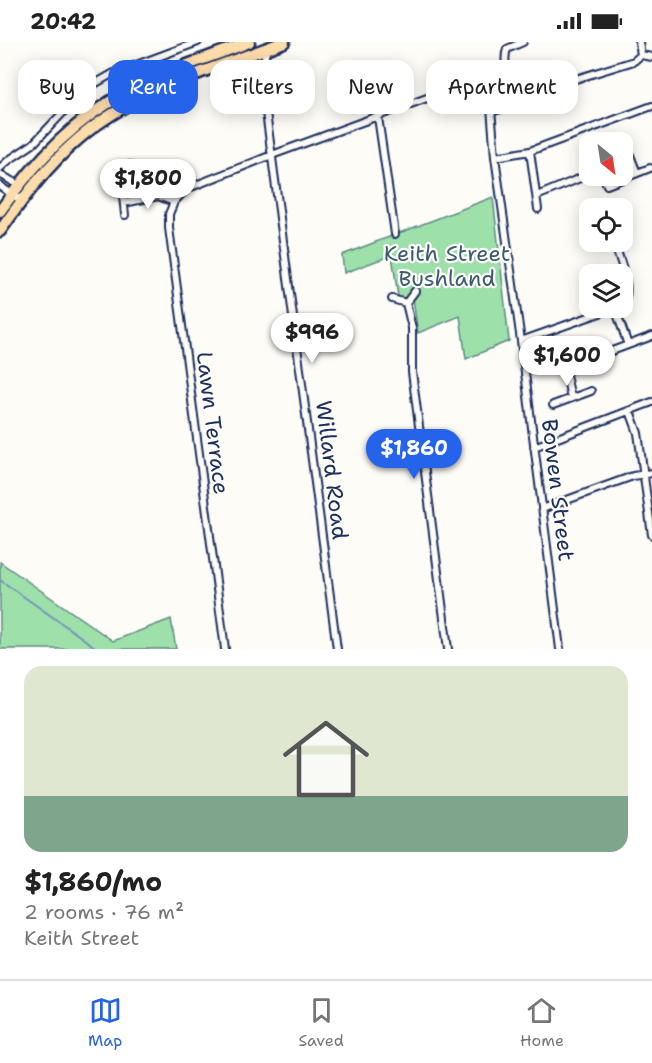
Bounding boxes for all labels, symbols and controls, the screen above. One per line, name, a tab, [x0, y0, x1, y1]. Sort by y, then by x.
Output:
text: 20:42	[30, 7, 96, 36]
chip: Buy	[18, 60, 96, 114]
chip: Rent	[108, 60, 198, 114]
chip: Filters	[210, 60, 315, 114]
chip: New	[327, 60, 414, 114]
chip: Apartment	[426, 60, 578, 114]
north arrow	[579, 132, 633, 186]
map controls	[579, 132, 633, 318]
pin: $1,800	[99, 159, 197, 210]
text: $1,800	[114, 165, 182, 191]
button: locate	[579, 198, 633, 252]
park label: Keith Street Bushland	[384, 239, 510, 293]
button: layers	[579, 264, 633, 318]
pin: $996	[276, 313, 348, 364]
text: $996	[285, 319, 339, 345]
pin: $1,600	[518, 336, 616, 387]
text: $1,600	[533, 342, 601, 368]
street label: Lawn Terrace	[190, 350, 236, 496]
street label: Willard Road	[309, 399, 355, 541]
street label: Bowen Street	[535, 417, 581, 563]
pin: $1,860	[365, 429, 463, 480]
text: $1,860	[380, 435, 448, 461]
icon: home	[272, 705, 380, 813]
text: $1,860/mo	[24, 864, 162, 899]
text: 2 rooms · 76 m²	[24, 899, 184, 925]
text: Keith Street	[24, 925, 139, 951]
tab: Map	[88, 994, 122, 1051]
tab: Saved	[298, 994, 344, 1051]
tab: Home	[520, 994, 564, 1051]

